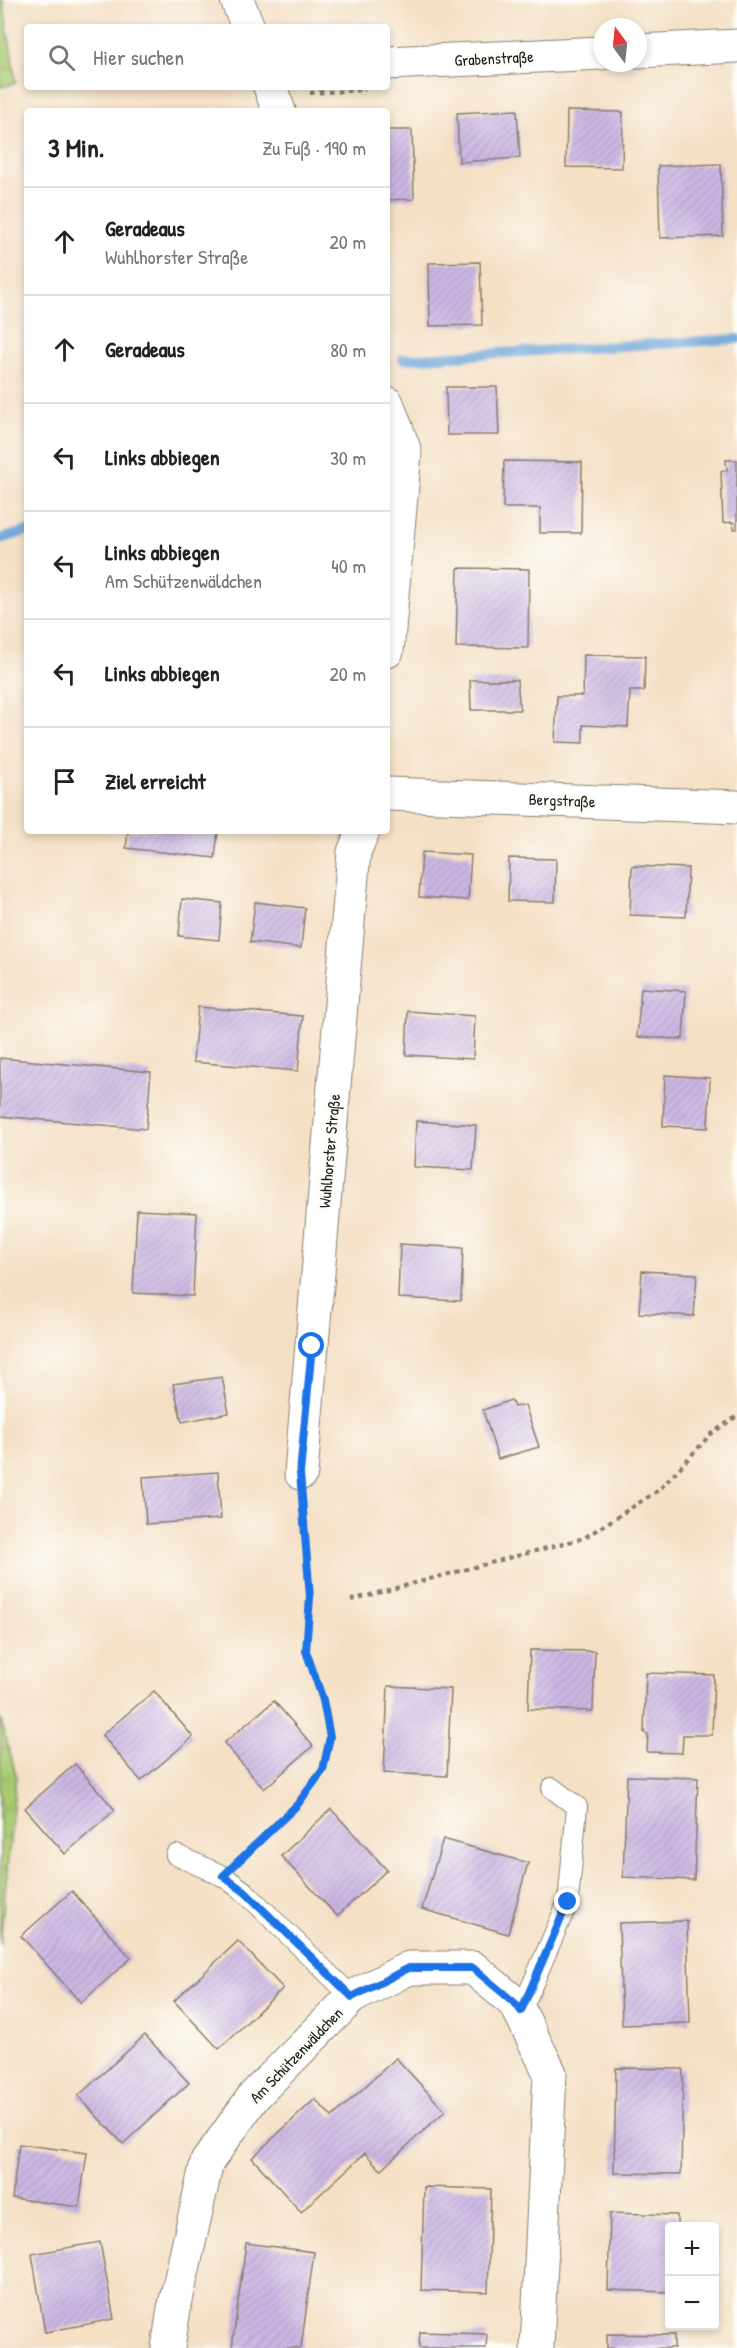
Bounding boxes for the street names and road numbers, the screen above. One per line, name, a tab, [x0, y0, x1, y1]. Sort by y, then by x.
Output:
street label: Grabenstraße	[454, 45, 535, 71]
street label: Bergstraße	[528, 788, 596, 812]
street label: Wuhlhorster Straße	[313, 1092, 345, 1209]
street label: Am Schützenwäldchen	[244, 2002, 348, 2108]

